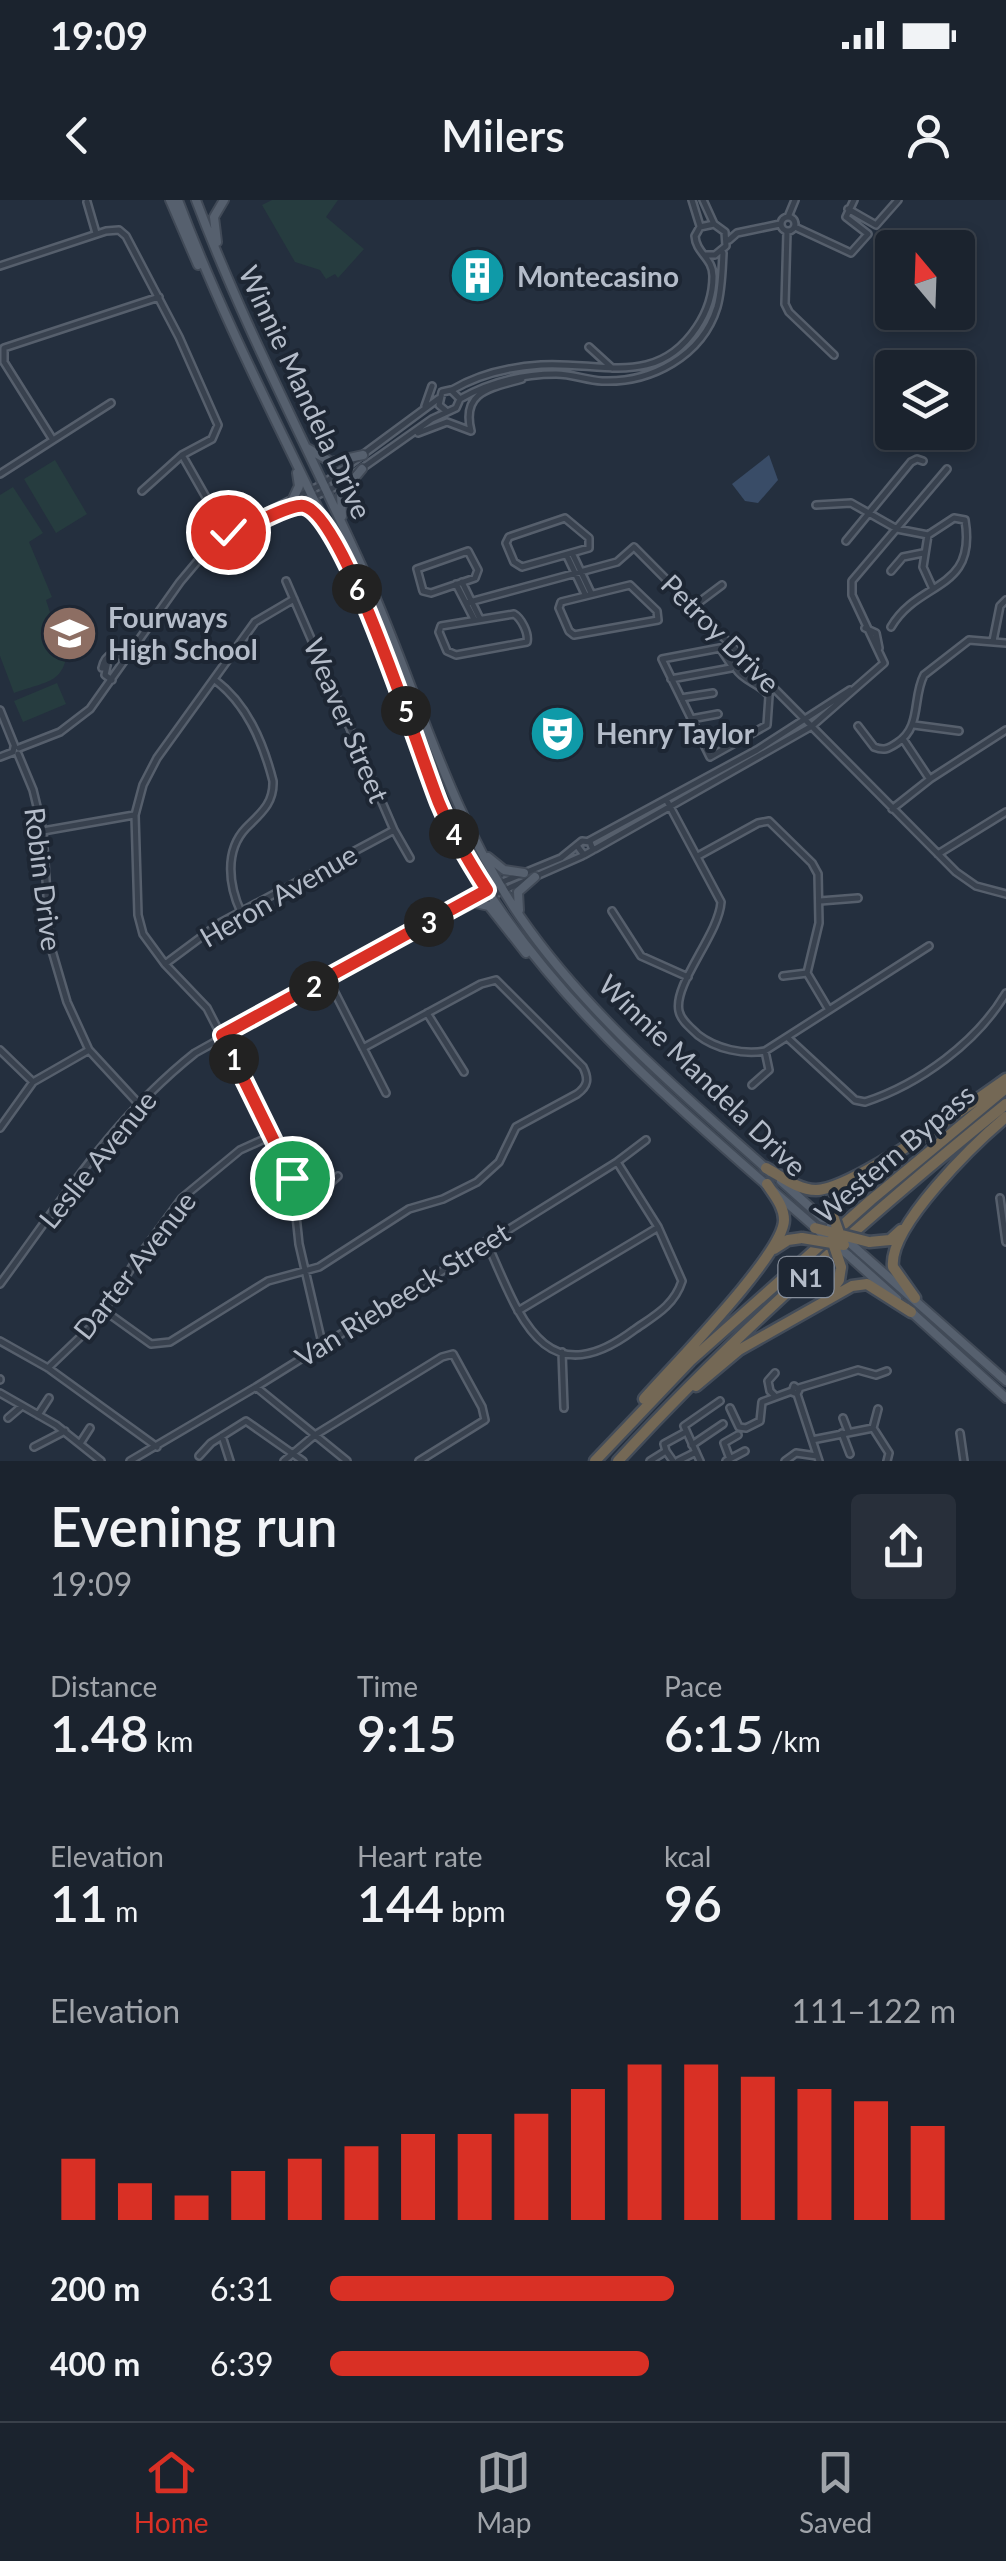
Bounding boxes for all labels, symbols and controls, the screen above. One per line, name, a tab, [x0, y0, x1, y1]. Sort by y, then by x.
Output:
text: 19:09	[50, 12, 148, 58]
icon: back	[50, 108, 105, 163]
text: Milers	[441, 108, 565, 162]
icon: person	[901, 108, 956, 163]
north arrow	[875, 230, 975, 330]
map controls	[875, 230, 975, 450]
building icon: Montecasino	[448, 246, 508, 306]
place label: Montecasino	[517, 259, 679, 293]
street label: Winnie Mandela Drive	[232, 260, 380, 524]
button: layers	[875, 350, 975, 450]
pin	[186, 490, 271, 575]
icon: check	[201, 505, 256, 560]
pin: 6	[332, 564, 382, 614]
street label: Petroy Drive	[655, 567, 787, 699]
text: 6	[349, 572, 365, 606]
place label: Fourways High School	[108, 600, 258, 666]
school or university icon: Fourways High School	[39, 603, 99, 663]
street label: Weaver Street	[297, 633, 397, 807]
pin: 5	[381, 686, 431, 736]
text: 5	[398, 694, 414, 728]
theatre icon: Henry Taylor	[527, 703, 587, 763]
place label: Henry Taylor	[596, 716, 755, 750]
street label: Robin Drive	[18, 805, 70, 953]
pin: 4	[429, 809, 479, 859]
text: 4	[446, 817, 462, 851]
street label: Heron Avenue	[193, 836, 363, 954]
pin: 3	[404, 897, 454, 947]
text: 3	[421, 905, 437, 939]
pin: 2	[289, 961, 339, 1011]
street label: Winnie Mandela Drive	[592, 967, 814, 1183]
text: 2	[306, 969, 322, 1003]
pin: 1	[209, 1034, 259, 1084]
text: 1	[226, 1042, 242, 1076]
street label: Western Bypass	[807, 1076, 981, 1230]
street label: Leslie Avenue	[31, 1083, 163, 1235]
pin	[250, 1136, 335, 1221]
icon: arrive	[265, 1151, 320, 1206]
street label: Darter Avenue	[66, 1184, 202, 1346]
street label: Van Riebeeck Street	[289, 1214, 515, 1374]
road number: N1	[778, 1257, 834, 1297]
text: Evening run	[50, 1493, 338, 1559]
button: share	[851, 1494, 956, 1599]
text: 19:09	[50, 1564, 132, 1603]
text: Distance	[50, 1669, 157, 1703]
text: Time	[357, 1669, 418, 1703]
text: Pace	[664, 1669, 722, 1703]
text: 1.48	[50, 1703, 149, 1763]
text: 9:15	[357, 1703, 457, 1763]
text: 6:15	[664, 1703, 764, 1763]
text: km	[149, 1724, 193, 1758]
text: /km	[764, 1724, 821, 1758]
text: Elevation	[50, 1839, 164, 1873]
text: Heart rate	[357, 1839, 483, 1873]
text: kcal	[664, 1839, 711, 1873]
text: 11	[50, 1873, 108, 1933]
text: 144	[357, 1873, 444, 1933]
text: 96	[664, 1873, 722, 1933]
text: m	[108, 1894, 138, 1928]
text: bpm	[444, 1894, 506, 1928]
text: Elevation	[50, 1991, 180, 2030]
text: 111–122 m	[792, 1991, 956, 2030]
text: 200 m	[50, 2269, 140, 2308]
text: 6:31	[210, 2269, 274, 2308]
text: 400 m	[50, 2344, 140, 2383]
text: 6:39	[210, 2344, 274, 2383]
tab: Home	[134, 2445, 208, 2539]
tab: Map	[476, 2445, 531, 2539]
tab: Saved	[799, 2445, 872, 2539]

